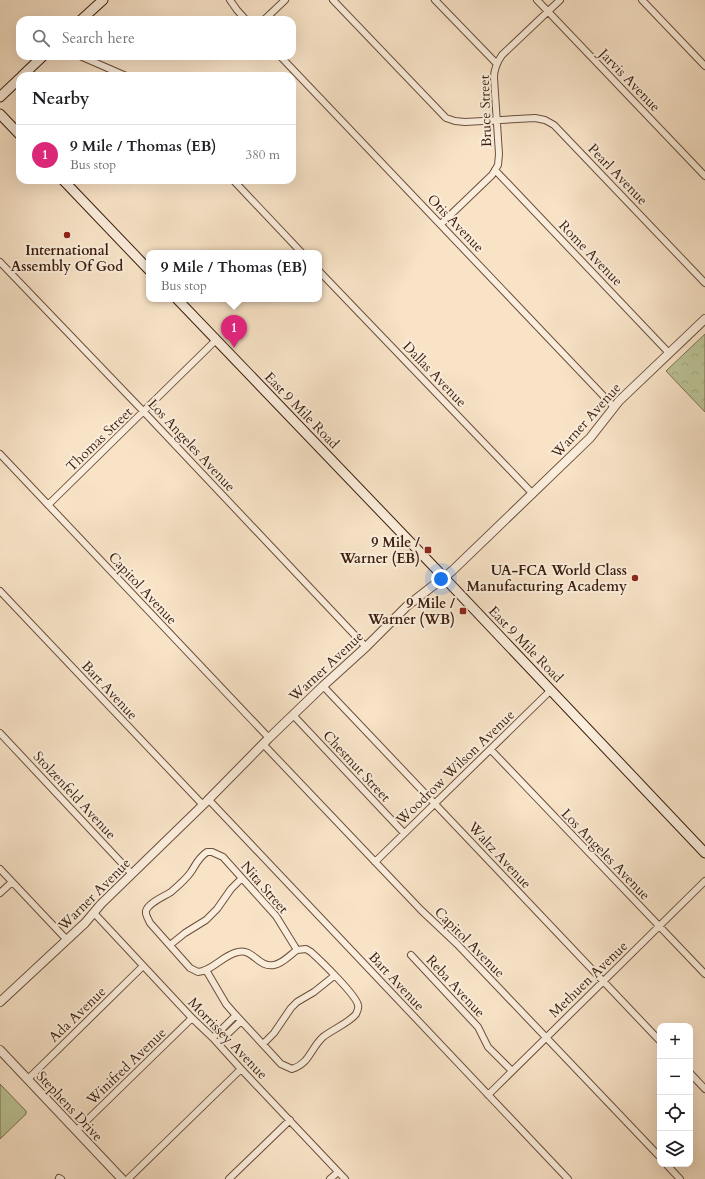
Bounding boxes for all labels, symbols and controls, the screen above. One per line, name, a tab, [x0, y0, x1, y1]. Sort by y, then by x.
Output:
search box	[16, 16, 296, 60]
icon: search	[30, 27, 52, 49]
text: Search here	[62, 28, 135, 48]
street label: Jarvis Avenue	[593, 43, 665, 116]
street label: Bruce Street	[475, 74, 496, 148]
text: Nearby	[32, 87, 89, 110]
text: 9 Mile / Thomas (EB)	[70, 136, 216, 156]
street label: Pearl Avenue	[584, 140, 652, 209]
text: 1	[42, 146, 48, 164]
text: 380 m	[246, 146, 280, 164]
text: Bus stop	[70, 156, 116, 174]
street label: Otis Avenue	[423, 190, 488, 257]
street label: Rome Avenue	[554, 216, 627, 290]
marker: International Assembly Of God	[62, 230, 72, 240]
place label: International Assembly Of God	[11, 241, 123, 276]
popup	[146, 250, 322, 302]
text: 9 Mile / Thomas (EB)	[161, 257, 307, 277]
text: Bus stop	[161, 277, 207, 295]
pin: 1	[221, 315, 247, 348]
street label: Dallas Avenue	[398, 337, 471, 411]
street label: East 9 Mile Road	[260, 368, 344, 453]
street label: Warner Avenue	[547, 379, 625, 463]
street label: Los Angeles Avenue	[144, 395, 240, 496]
street label: Thomas Street	[62, 402, 137, 476]
place label: 9 Mile / Warner (EB)	[339, 533, 420, 568]
marker: 9 Mile / Warner (EB)	[423, 545, 433, 555]
street label: Capitol Avenue	[104, 548, 181, 629]
place label: UA-FCA World Class Manufacturing Academy	[466, 561, 627, 596]
your location	[431, 569, 451, 589]
marker: UA-FCA World Class Manufacturing Academy	[630, 573, 640, 583]
place label: 9 Mile / Warner (WB)	[367, 594, 455, 629]
street label: East 9 Mile Road	[484, 602, 568, 687]
marker: 9 Mile / Warner (WB)	[458, 606, 468, 616]
street label: Warner Avenue	[284, 627, 368, 706]
street label: Bart Avenue	[77, 657, 142, 724]
street label: Woodrow Wilson Avenue	[391, 706, 519, 830]
street label: Chestnut Street	[319, 726, 395, 807]
street label: Stolzenfeld Avenue	[29, 747, 120, 843]
street label: Los Angeles Avenue	[557, 804, 654, 904]
street label: Waltz Avenue	[463, 817, 536, 893]
street label: Warner Avenue	[53, 854, 135, 935]
street label: Nita Street	[237, 857, 293, 918]
street label: Capitol Avenue	[430, 903, 509, 982]
street label: Methuen Avenue	[545, 937, 632, 1022]
street label: Bart Avenue	[364, 948, 429, 1015]
street label: Reba Avenue	[422, 951, 489, 1022]
street label: Ada Avenue	[45, 982, 110, 1046]
street label: Morrissey Avenue	[184, 993, 272, 1083]
map controls	[657, 1023, 693, 1167]
button: +	[657, 1023, 693, 1059]
street label: Winifred Avenue	[82, 1024, 170, 1110]
button: −	[657, 1059, 693, 1095]
street label: Stephens Drive	[32, 1067, 107, 1146]
button: locate	[657, 1095, 693, 1131]
button: layers	[657, 1131, 693, 1167]

